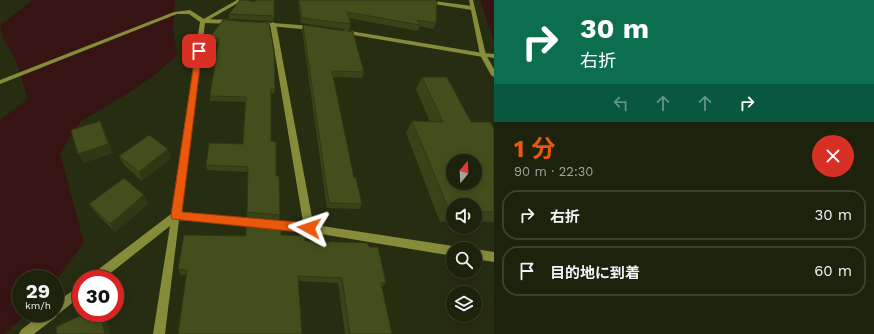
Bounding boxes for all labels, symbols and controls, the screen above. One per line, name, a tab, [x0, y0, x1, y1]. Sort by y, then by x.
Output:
text: 30 m	[580, 12, 649, 45]
icon: right	[514, 16, 566, 68]
pin	[182, 34, 216, 68]
icon: arrive	[188, 40, 210, 62]
text: 右折	[580, 50, 616, 71]
icon: left	[610, 92, 632, 114]
icon: ahead	[652, 92, 674, 114]
icon: ahead	[694, 92, 716, 114]
icon: right	[736, 92, 758, 114]
text: 1 分	[514, 135, 555, 163]
button: close	[812, 135, 854, 177]
north arrow	[446, 154, 482, 190]
map controls	[446, 154, 482, 322]
text: 90 m · 22:30	[514, 164, 593, 179]
button: sound	[446, 198, 482, 234]
icon: right	[516, 204, 538, 226]
text: 30 m	[815, 206, 852, 224]
position arrow	[288, 207, 330, 249]
text: 右折	[550, 208, 580, 226]
button: search	[446, 242, 482, 278]
icon: arrive	[516, 260, 538, 282]
text: 60 m	[814, 262, 852, 280]
text: 目的地に到着	[550, 264, 640, 282]
speed limit sign: 30	[72, 270, 124, 322]
text: 29	[26, 279, 50, 303]
button: layers	[446, 286, 482, 322]
text: km/h	[25, 300, 51, 311]

